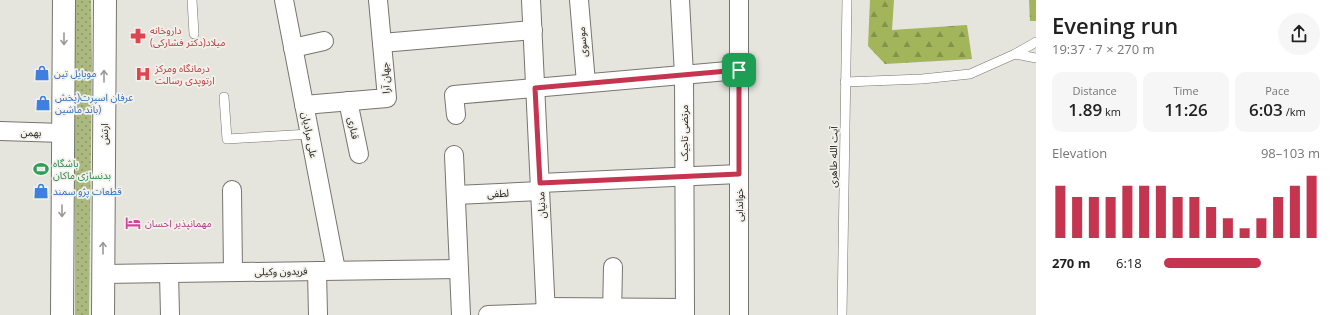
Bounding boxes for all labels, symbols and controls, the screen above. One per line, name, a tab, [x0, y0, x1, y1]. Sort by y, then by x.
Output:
text: Evening run	[1052, 10, 1178, 40]
button: share	[1278, 13, 1320, 55]
place label: داروخانه میلاد(دکتر فشارکی)	[150, 23, 225, 49]
street label: موسوی	[574, 26, 590, 58]
pharmacy icon: داروخانه میلاد(دکتر فشارکی)	[129, 27, 147, 45]
one-way arrow	[60, 32, 68, 45]
text: 19:37 · 7 × 270 m	[1052, 40, 1155, 58]
pin	[722, 53, 756, 87]
icon: arrive	[728, 59, 750, 81]
place label: درمانگاه ومرکز ارتوپدی رسالت	[154, 61, 215, 87]
street label: جهان آرا	[377, 62, 393, 94]
shop icon: موبایل تین	[33, 64, 51, 82]
hospital icon: درمانگاه ومرکز ارتوپدی رسالت	[134, 65, 152, 83]
place label: موبایل تین	[54, 66, 96, 80]
one-way arrow	[101, 70, 108, 83]
text: Distance	[1073, 83, 1117, 98]
text: Time	[1173, 83, 1199, 98]
text: Pace	[1265, 83, 1289, 98]
place label: عرفان اسپرت(پخش باند ماشین)	[55, 90, 133, 116]
shop icon: عرفان اسپرت(پخش باند ماشین)	[34, 94, 52, 112]
text: 1.89	[1068, 98, 1102, 121]
text: 11:26	[1164, 98, 1208, 121]
text: 6:03	[1249, 98, 1283, 121]
text: km	[1102, 104, 1121, 119]
text: /km	[1283, 104, 1306, 119]
street label: مرتضی تاجیک	[677, 105, 691, 161]
street label: علی مرادیان	[299, 111, 321, 159]
street label: قناری	[345, 116, 363, 141]
street label: ارتش	[97, 123, 111, 145]
street label: بهمن	[20, 125, 42, 139]
street label: آیت الله طاهری	[825, 125, 841, 188]
text: Elevation	[1052, 144, 1107, 162]
text: 98–103 m	[1261, 144, 1320, 162]
place label: باشگاه بدنسازی ماکان	[53, 156, 111, 182]
sports icon: باشگاه بدنسازی ماکان	[32, 160, 50, 178]
shop icon: قطعات پژو سمند	[32, 182, 50, 200]
place label: قطعات پژو سمند	[53, 184, 122, 198]
street label: لطفی	[487, 185, 510, 201]
street label: خواندابی	[732, 188, 746, 222]
street label: مدنیان	[533, 191, 549, 219]
one-way arrow	[58, 204, 66, 217]
hotel icon: مهمانپذیر احسان	[124, 214, 142, 232]
place label: مهمانپذیر احسان	[145, 216, 212, 230]
one-way arrow	[99, 242, 107, 255]
text: 270 m	[1052, 254, 1090, 272]
text: 6:18	[1116, 254, 1142, 272]
street label: فریدون وکیلی	[254, 264, 308, 278]

